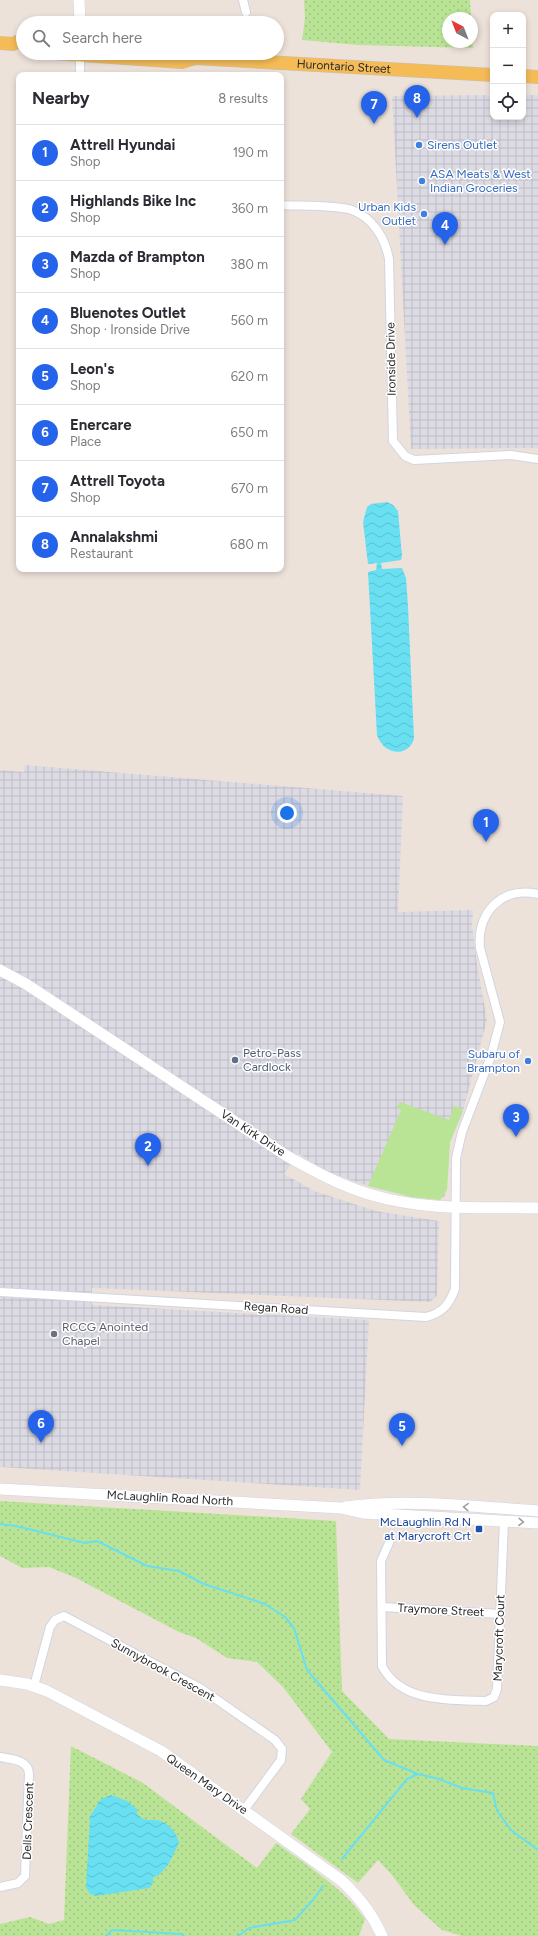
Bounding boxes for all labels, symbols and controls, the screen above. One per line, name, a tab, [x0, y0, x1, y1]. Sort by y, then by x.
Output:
north arrow	[442, 12, 478, 48]
map controls	[490, 12, 526, 120]
button: +	[490, 12, 526, 48]
search box	[16, 16, 284, 60]
icon: search	[30, 27, 52, 49]
text: Search here	[62, 29, 142, 47]
button: −	[490, 48, 526, 84]
street label: Hurontario Street	[296, 57, 392, 76]
button: locate	[490, 84, 526, 120]
pin: 8	[404, 85, 430, 118]
text: Nearby	[32, 88, 90, 108]
text: 8 results	[218, 91, 268, 106]
pin: 7	[361, 91, 387, 124]
text: Attrell Hyundai	[70, 136, 176, 154]
place label: Sirens Outlet	[427, 138, 498, 152]
marker: Sirens Outlet	[414, 140, 424, 150]
text: 1	[42, 145, 48, 160]
text: 190 m	[233, 145, 268, 160]
text: Shop	[70, 154, 100, 169]
place label: ASA Meats & West Indian Groceries	[430, 167, 531, 195]
marker: ASA Meats & West Indian Groceries	[417, 176, 427, 186]
text: Highlands Bike Inc	[70, 192, 196, 210]
place label: Urban Kids Outlet	[358, 200, 416, 228]
text: 2	[41, 201, 49, 216]
text: 360 m	[231, 201, 268, 216]
marker: Urban Kids Outlet	[419, 209, 429, 219]
text: Shop	[70, 210, 100, 225]
pin: 4	[432, 212, 458, 245]
text: Mazda of Brampton	[70, 248, 205, 266]
text: 3	[41, 257, 49, 272]
text: 380 m	[230, 257, 268, 272]
text: Shop	[70, 266, 100, 281]
text: Bluenotes Outlet	[70, 304, 186, 322]
text: 4	[41, 313, 49, 328]
text: 560 m	[231, 313, 268, 328]
text: Shop · Ironside Drive	[70, 322, 190, 337]
street label: Ironside Drive	[383, 322, 399, 396]
text: Leon's	[70, 360, 114, 378]
text: 5	[41, 369, 49, 384]
text: 620 m	[231, 369, 268, 384]
text: Shop	[70, 378, 100, 393]
text: Enercare	[70, 416, 132, 434]
text: 6	[41, 425, 49, 440]
text: 650 m	[231, 425, 268, 440]
text: Place	[70, 434, 101, 449]
text: Attrell Toyota	[70, 472, 165, 490]
text: 7	[41, 481, 49, 496]
text: 670 m	[231, 481, 268, 496]
text: Shop	[70, 490, 100, 505]
text: Annalakshmi	[70, 528, 158, 546]
text: 8	[41, 537, 49, 552]
text: 680 m	[230, 537, 268, 552]
text: Restaurant	[70, 546, 133, 561]
your location	[277, 803, 297, 823]
pin: 1	[473, 809, 499, 842]
place label: Petro-Pass Cardlock	[243, 1046, 301, 1074]
place label: Subaru of Brampton	[467, 1047, 521, 1075]
marker: Petro-Pass Cardlock	[230, 1055, 240, 1065]
marker: Subaru of Brampton	[523, 1056, 533, 1066]
pin: 3	[503, 1104, 529, 1137]
street label: Van Kirk Drive	[218, 1107, 288, 1159]
pin: 2	[135, 1133, 161, 1166]
street label: Regan Road	[243, 1299, 309, 1317]
place label: RCCG Anointed Chapel	[62, 1320, 148, 1348]
marker: RCCG Anointed Chapel	[49, 1329, 59, 1339]
pin: 6	[28, 1410, 54, 1443]
pin: 5	[389, 1413, 415, 1446]
street label: McLaughlin Road North	[106, 1488, 234, 1508]
one-way arrow	[463, 1502, 469, 1511]
place label: McLaughlin Rd N at Marycroft Crt	[380, 1515, 471, 1543]
one-way arrow	[518, 1517, 524, 1526]
marker: McLaughlin Rd N at Marycroft Crt	[474, 1524, 484, 1534]
street label: Marycroft Court	[490, 1594, 508, 1682]
street label: Traymore Street	[397, 1601, 485, 1619]
street label: Sunnybrook Crescent	[109, 1636, 218, 1705]
street label: Queen Mary Drive	[164, 1751, 251, 1818]
street label: Dells Crescent	[20, 1781, 36, 1860]

